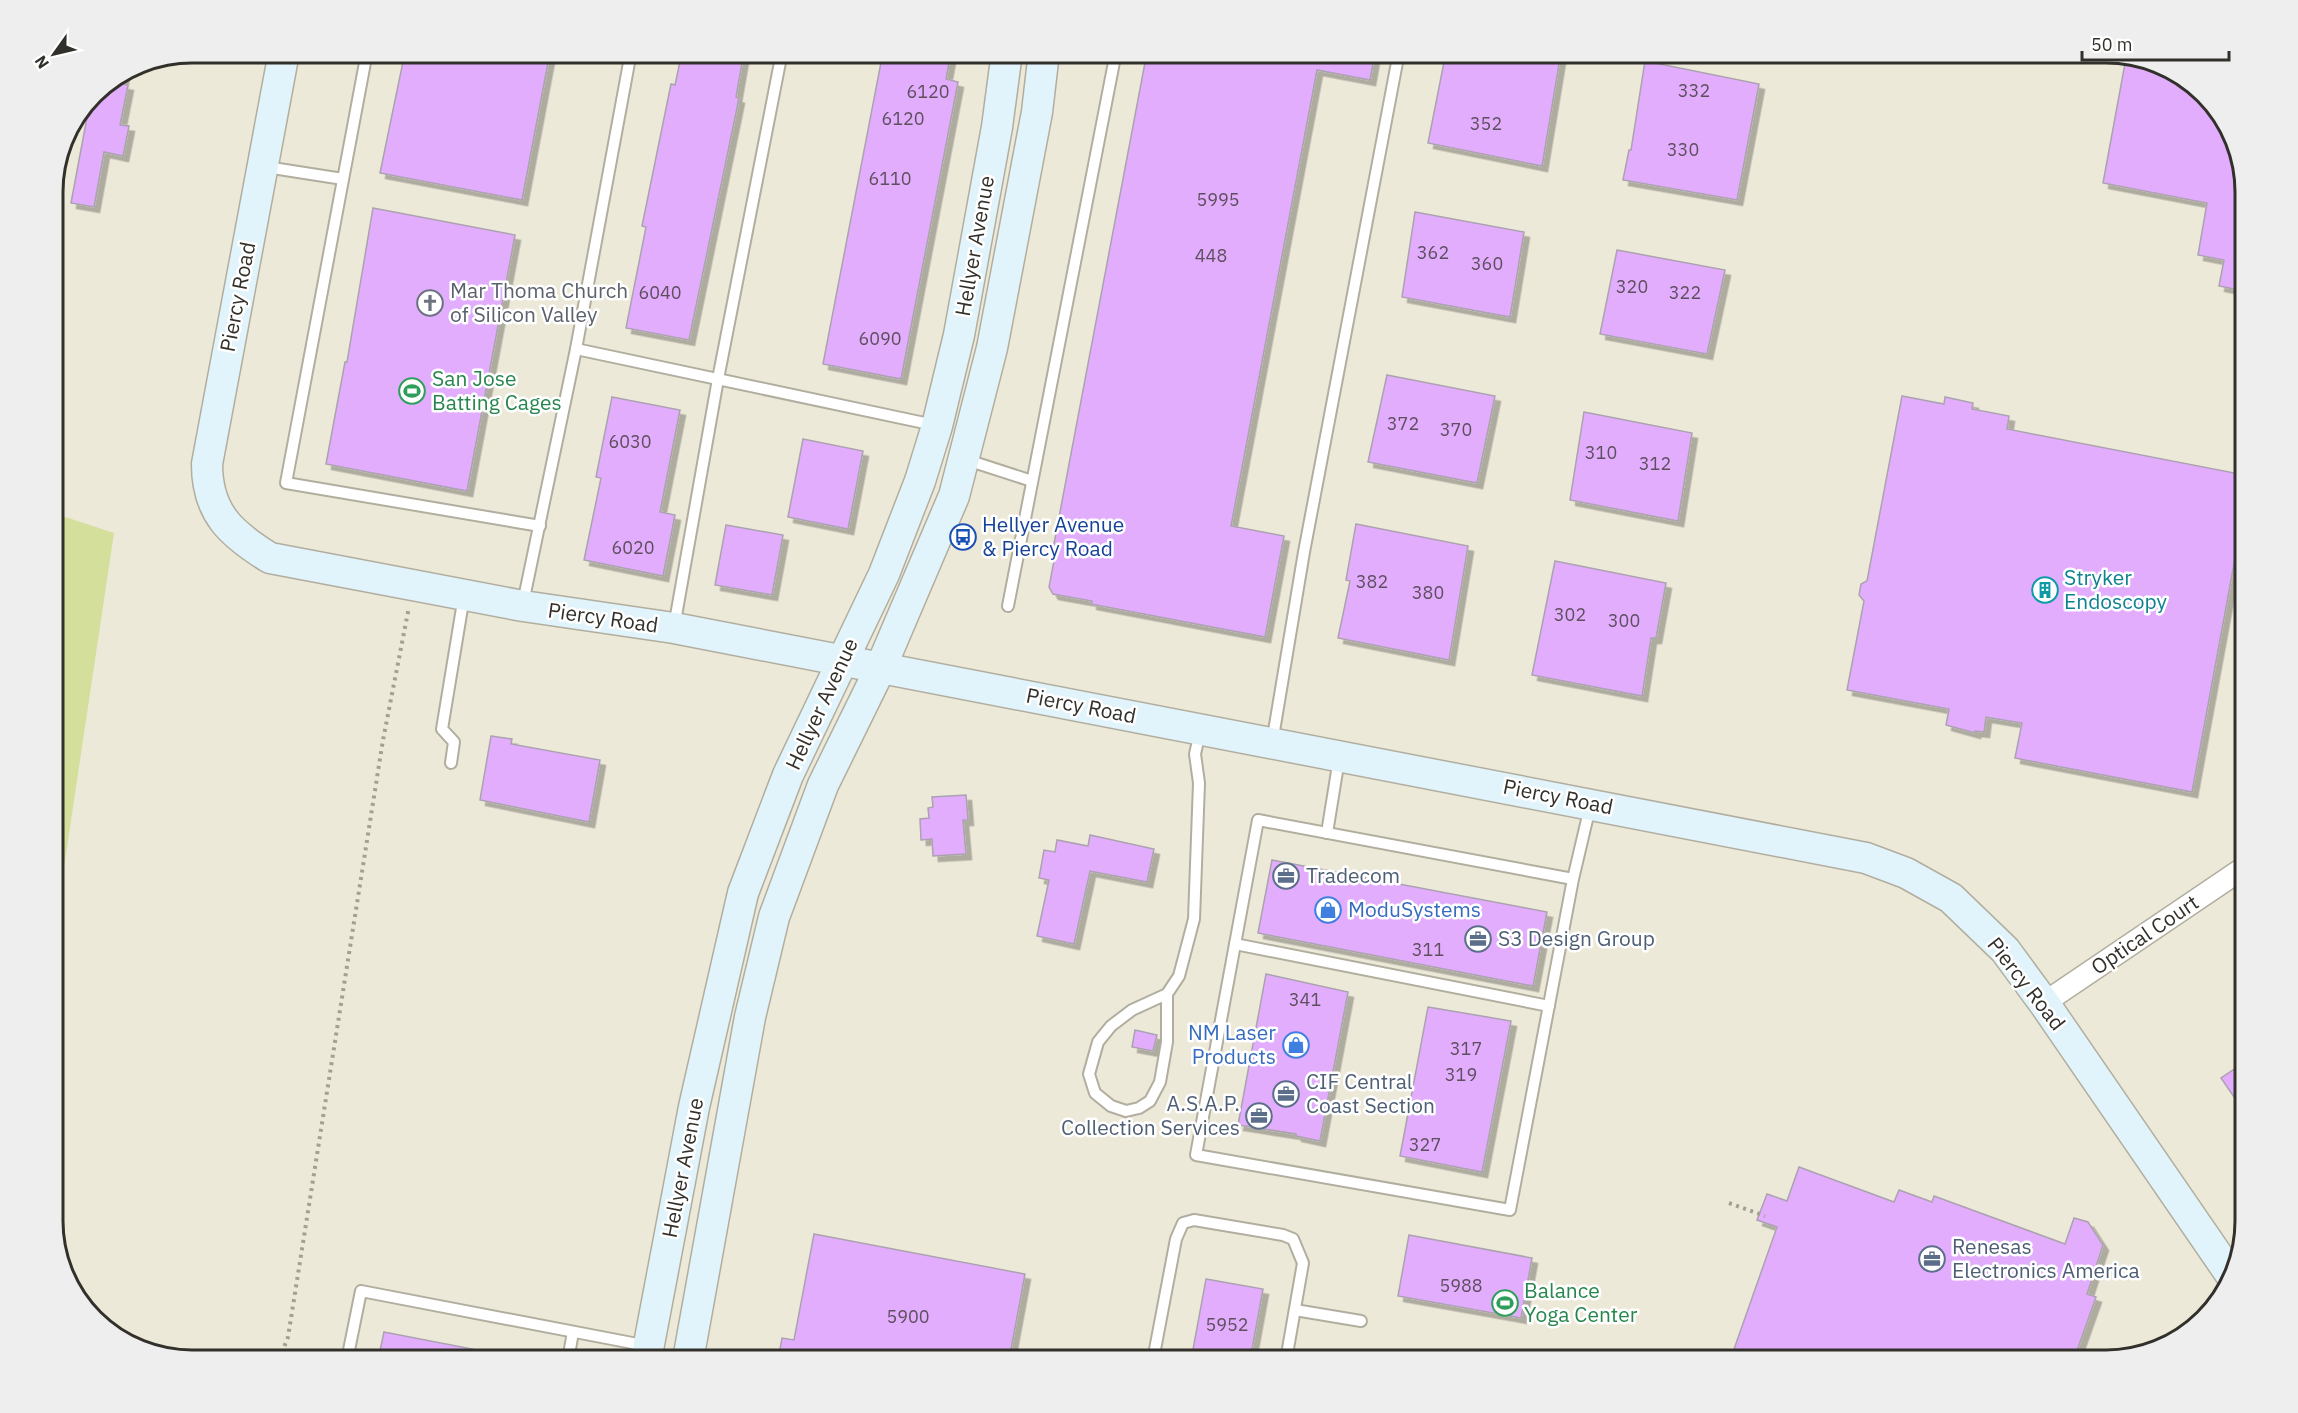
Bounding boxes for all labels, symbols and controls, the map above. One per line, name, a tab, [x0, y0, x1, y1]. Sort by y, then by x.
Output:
north arrow	[24, 24, 84, 84]
scale bar	[2082, 24, 2229, 62]
text: 50 m	[2091, 33, 2133, 56]
text: N	[30, 52, 53, 73]
house number: 332	[1678, 79, 1710, 102]
house number: 6120	[906, 80, 950, 103]
house number: 6120	[881, 107, 925, 130]
house number: 352	[1470, 112, 1502, 135]
house number: 330	[1667, 138, 1699, 161]
house number: 6110	[868, 167, 912, 190]
street label: Hellyer Avenue	[948, 173, 1000, 318]
house number: 5995	[1196, 188, 1240, 211]
street label: Piercy Road	[213, 239, 261, 354]
house number: 362	[1417, 241, 1449, 264]
house number: 448	[1195, 244, 1227, 267]
house number: 360	[1471, 252, 1503, 275]
house number: 320	[1616, 275, 1648, 298]
place label: Mar Thoma Church of Silicon Valley	[450, 276, 628, 328]
house number: 6040	[638, 281, 682, 304]
house number: 322	[1669, 281, 1701, 304]
church icon: Mar Thoma Church of Silicon Valley	[415, 288, 445, 318]
house number: 6090	[858, 327, 902, 350]
place label: San Jose Batting Cages	[432, 364, 562, 416]
sports icon: San Jose Batting Cages	[397, 376, 427, 406]
house number: 372	[1387, 412, 1419, 435]
house number: 370	[1440, 418, 1472, 441]
house number: 6030	[608, 430, 652, 453]
house number: 310	[1585, 441, 1617, 464]
house number: 312	[1639, 452, 1671, 475]
place label: Hellyer Avenue & Piercy Road	[982, 510, 1124, 562]
bus stop icon: Hellyer Avenue & Piercy Road	[948, 522, 978, 552]
house number: 6020	[611, 536, 655, 559]
place label: Stryker Endoscopy	[2064, 563, 2168, 615]
house number: 382	[1356, 570, 1388, 593]
building icon: Stryker Endoscopy	[2030, 575, 2060, 605]
house number: 380	[1412, 581, 1444, 604]
street label: Piercy Road	[546, 595, 660, 639]
house number: 302	[1554, 603, 1586, 626]
house number: 300	[1608, 609, 1640, 632]
street label: Hellyer Avenue	[778, 633, 864, 774]
street label: Piercy Road	[1024, 681, 1139, 729]
street label: Piercy Road	[1501, 772, 1616, 820]
office icon: Tradecom	[1271, 861, 1301, 891]
place label: Tradecom	[1306, 861, 1400, 889]
street label: Optical Court	[2085, 888, 2204, 980]
shop icon: ModuSystems	[1313, 895, 1343, 925]
place label: ModuSystems	[1348, 895, 1481, 923]
office icon: S3 Design Group	[1463, 924, 1493, 954]
place label: S3 Design Group	[1498, 924, 1655, 952]
street label: Piercy Road	[1981, 931, 2072, 1036]
house number: 311	[1412, 938, 1444, 961]
house number: 341	[1289, 988, 1321, 1011]
place label: NM Laser Products	[1188, 1018, 1276, 1070]
shop icon: NM Laser Products	[1281, 1030, 1311, 1060]
house number: 317	[1450, 1037, 1482, 1060]
house number: 319	[1445, 1063, 1477, 1086]
place label: CIF Central Coast Section	[1306, 1067, 1435, 1119]
office icon: CIF Central Coast Section	[1271, 1079, 1301, 1109]
place label: A.S.A.P. Collection Services	[1061, 1089, 1240, 1141]
street label: Hellyer Avenue	[655, 1095, 709, 1240]
office icon: A.S.A.P. Collection Services	[1244, 1101, 1274, 1131]
house number: 327	[1409, 1133, 1441, 1156]
place label: Renesas Electronics America	[1952, 1232, 2140, 1284]
office icon: Renesas Electronics America	[1917, 1244, 1947, 1274]
house number: 5988	[1439, 1274, 1483, 1297]
place label: Balance Yoga Center	[1524, 1276, 1638, 1328]
sports icon: Balance Yoga Center	[1490, 1288, 1520, 1318]
house number: 5900	[886, 1305, 930, 1328]
house number: 5952	[1205, 1313, 1249, 1336]

